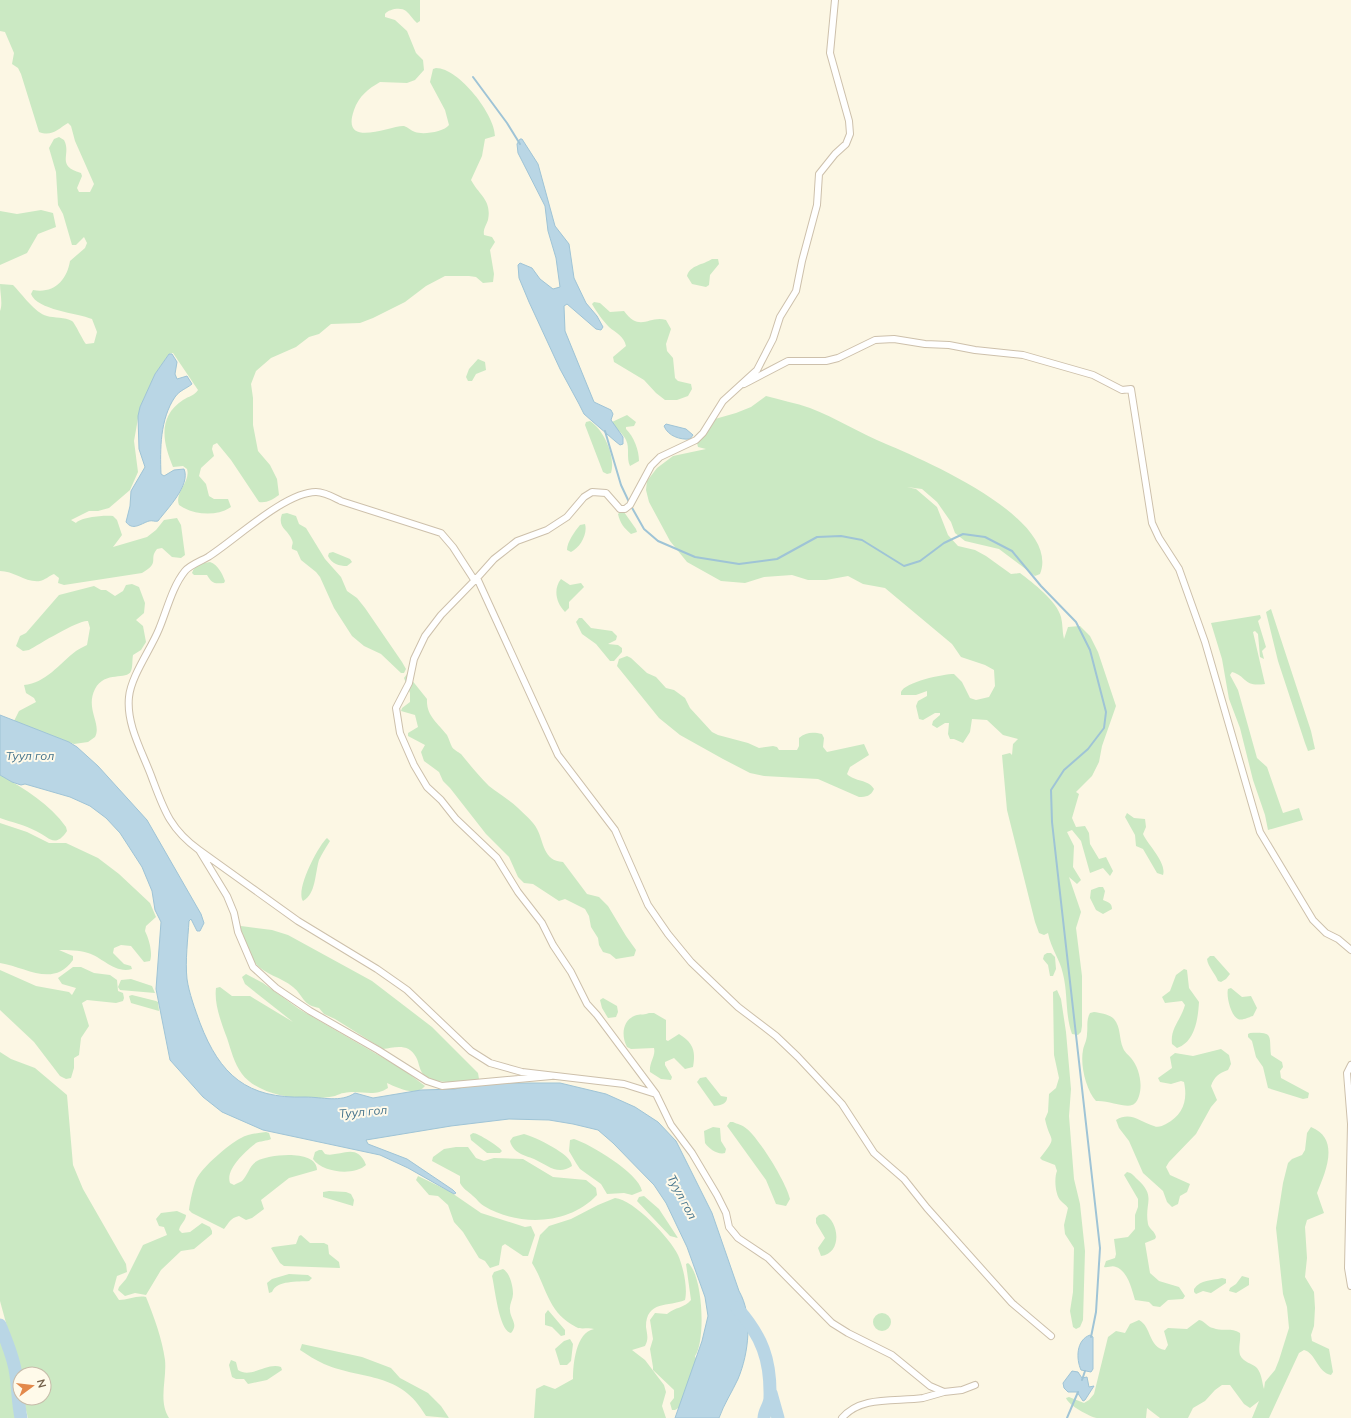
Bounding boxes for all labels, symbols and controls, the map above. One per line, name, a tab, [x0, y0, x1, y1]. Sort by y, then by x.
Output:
water label: Туул гол	[6, 748, 54, 763]
water label: Туул гол	[338, 1102, 388, 1121]
water label: Туул гол	[664, 1172, 700, 1222]
north arrow	[12, 1366, 52, 1406]
text: N	[34, 1378, 49, 1389]

